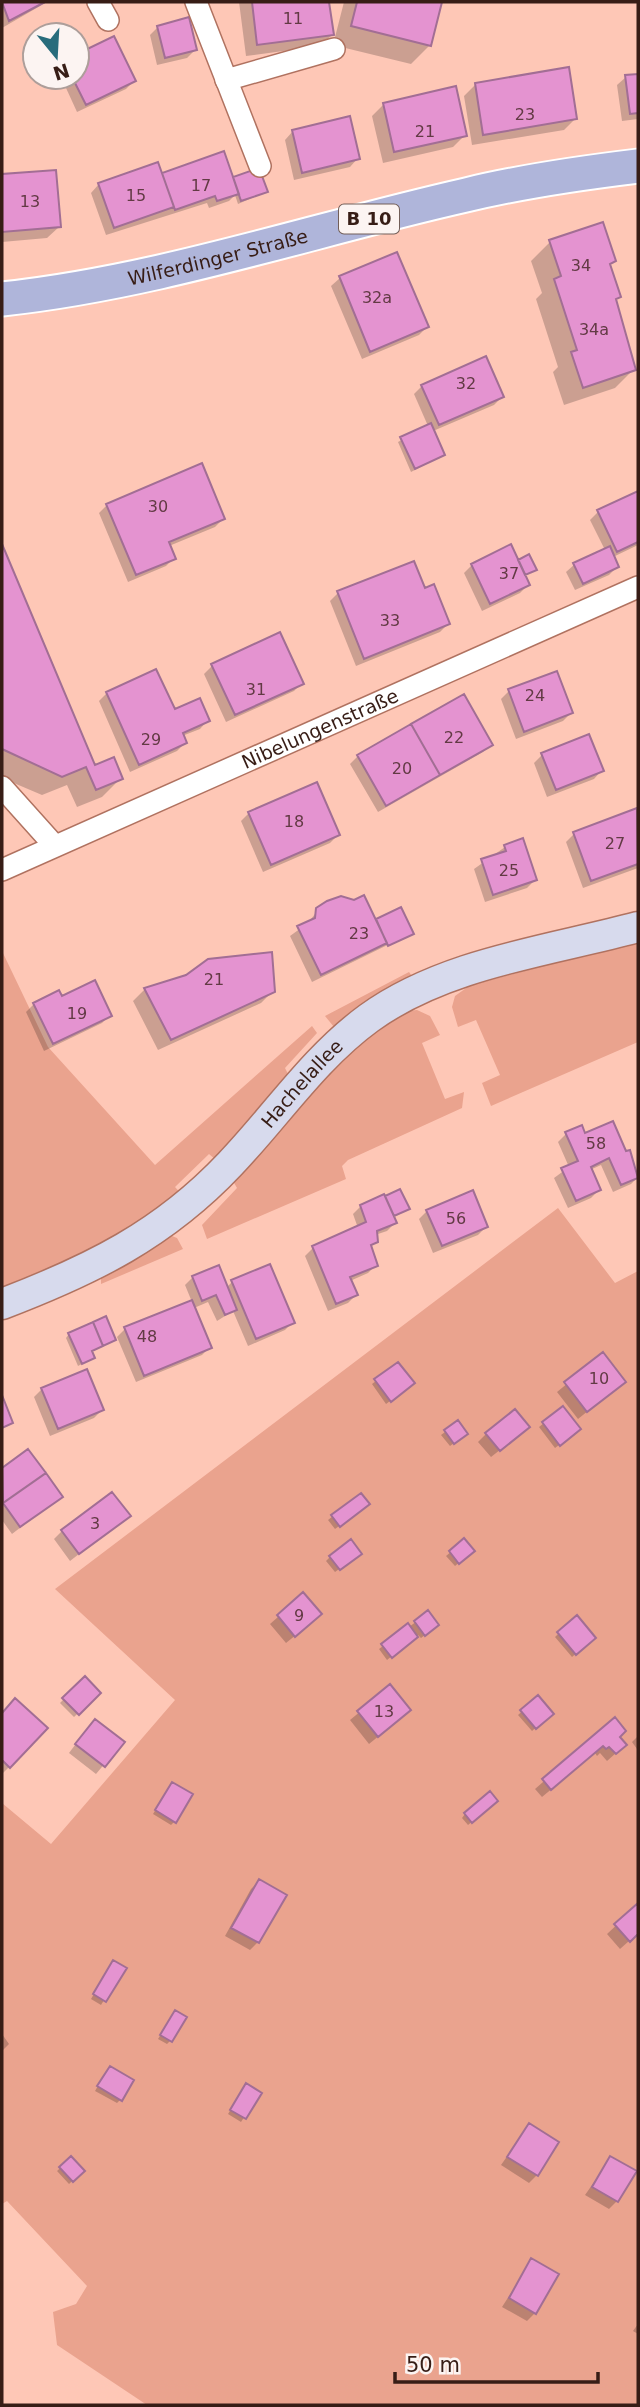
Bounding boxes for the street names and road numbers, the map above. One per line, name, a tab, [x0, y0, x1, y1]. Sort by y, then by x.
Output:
road number: B 10	[339, 204, 399, 233]
street label: Wilferdinger Straße	[126, 224, 310, 290]
street label: Nibelungenstraße	[238, 684, 402, 773]
street label: Hachelallee	[256, 1035, 347, 1132]

